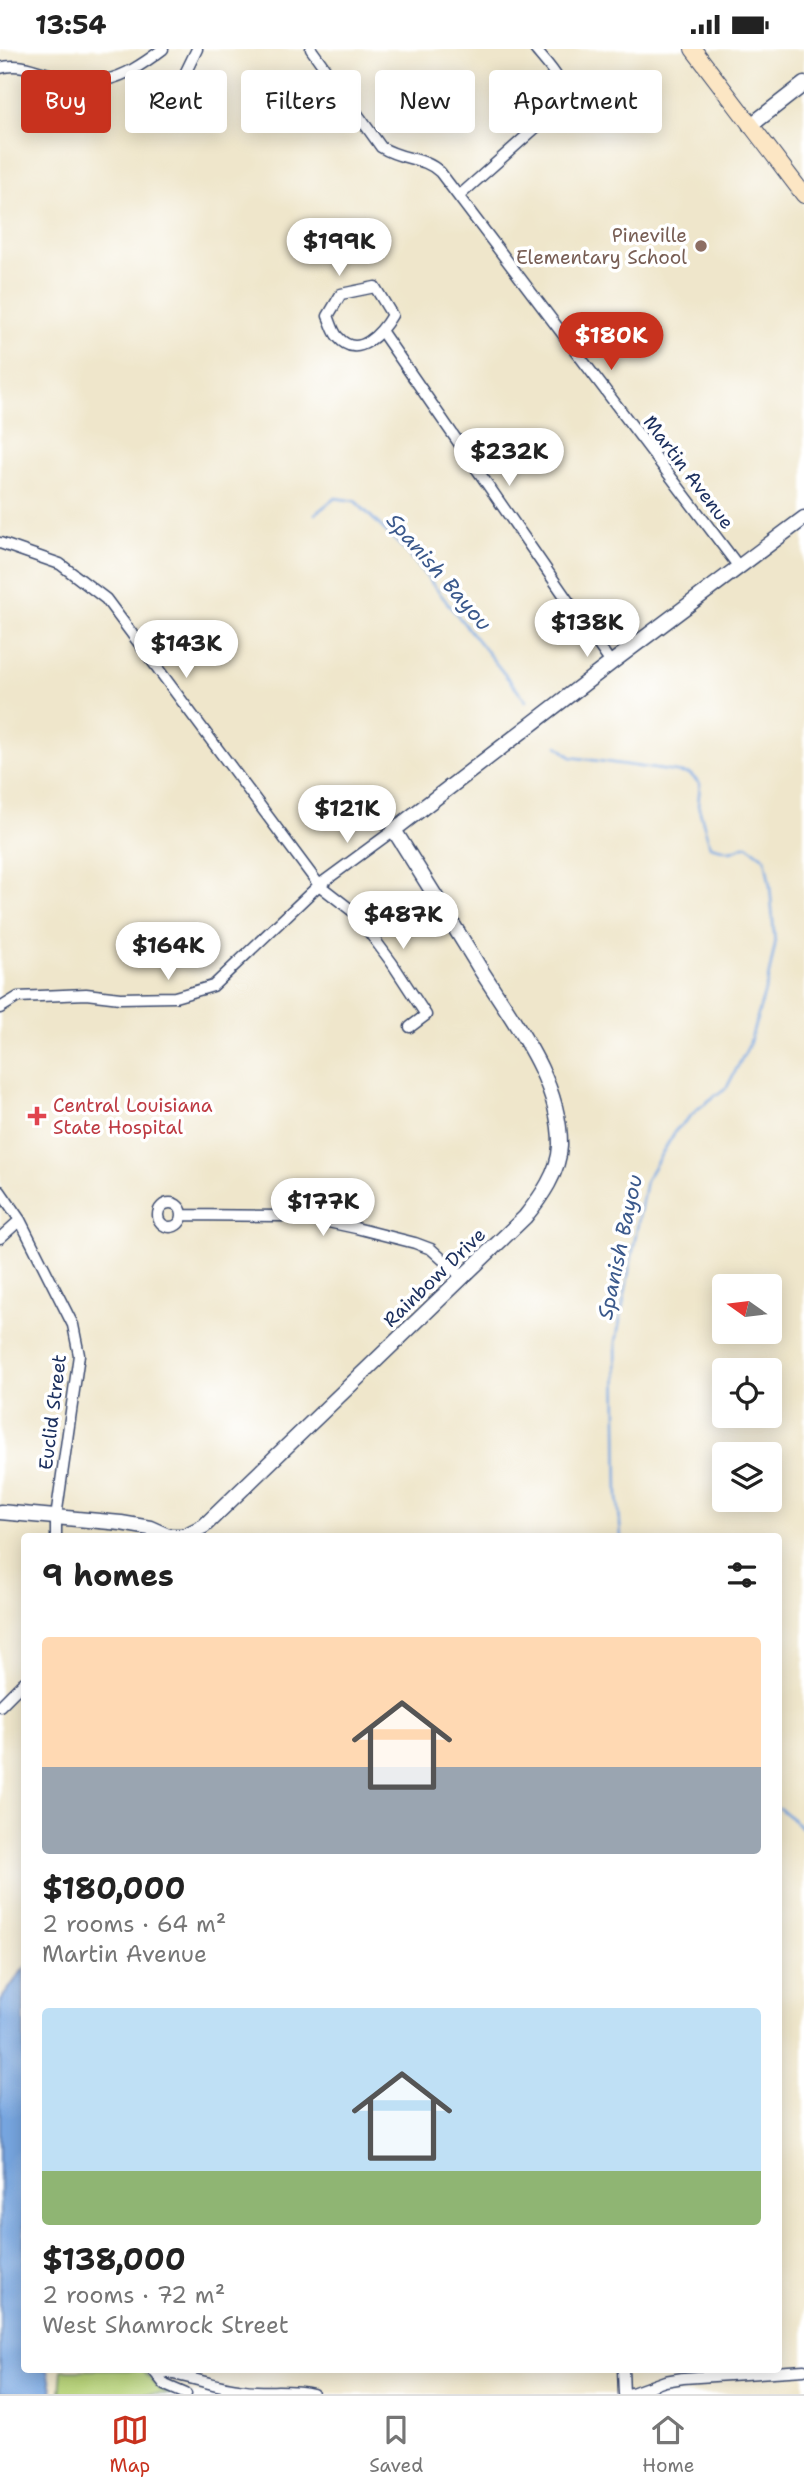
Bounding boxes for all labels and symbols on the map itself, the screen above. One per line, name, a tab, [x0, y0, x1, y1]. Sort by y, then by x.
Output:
pin: $199K	[290, 219, 388, 278]
place label: Pineville Elementary School	[516, 223, 687, 270]
marker: Pineville Elementary School	[693, 238, 709, 254]
pin: $180K	[562, 313, 660, 372]
street label: Martin Avenue	[638, 410, 740, 534]
pin: $232K	[460, 429, 558, 488]
water label: Spanish Bayou	[380, 507, 498, 637]
pin: $138K	[538, 599, 636, 659]
pin: $143K	[137, 621, 235, 680]
pin: $121K	[298, 785, 396, 845]
pin: $487K	[354, 891, 452, 951]
pin: $164K	[119, 923, 217, 982]
place label: Central Louisiana State Hospital	[53, 1093, 213, 1140]
marker: Central Louisiana State Hospital	[27, 1106, 47, 1126]
water label: Spanish Bayou	[591, 1172, 649, 1322]
pin: $177K	[274, 1179, 372, 1238]
street label: Rainbow Drive	[378, 1222, 491, 1333]
north arrow	[712, 1274, 782, 1344]
street label: Euclid Street	[33, 1353, 72, 1471]

